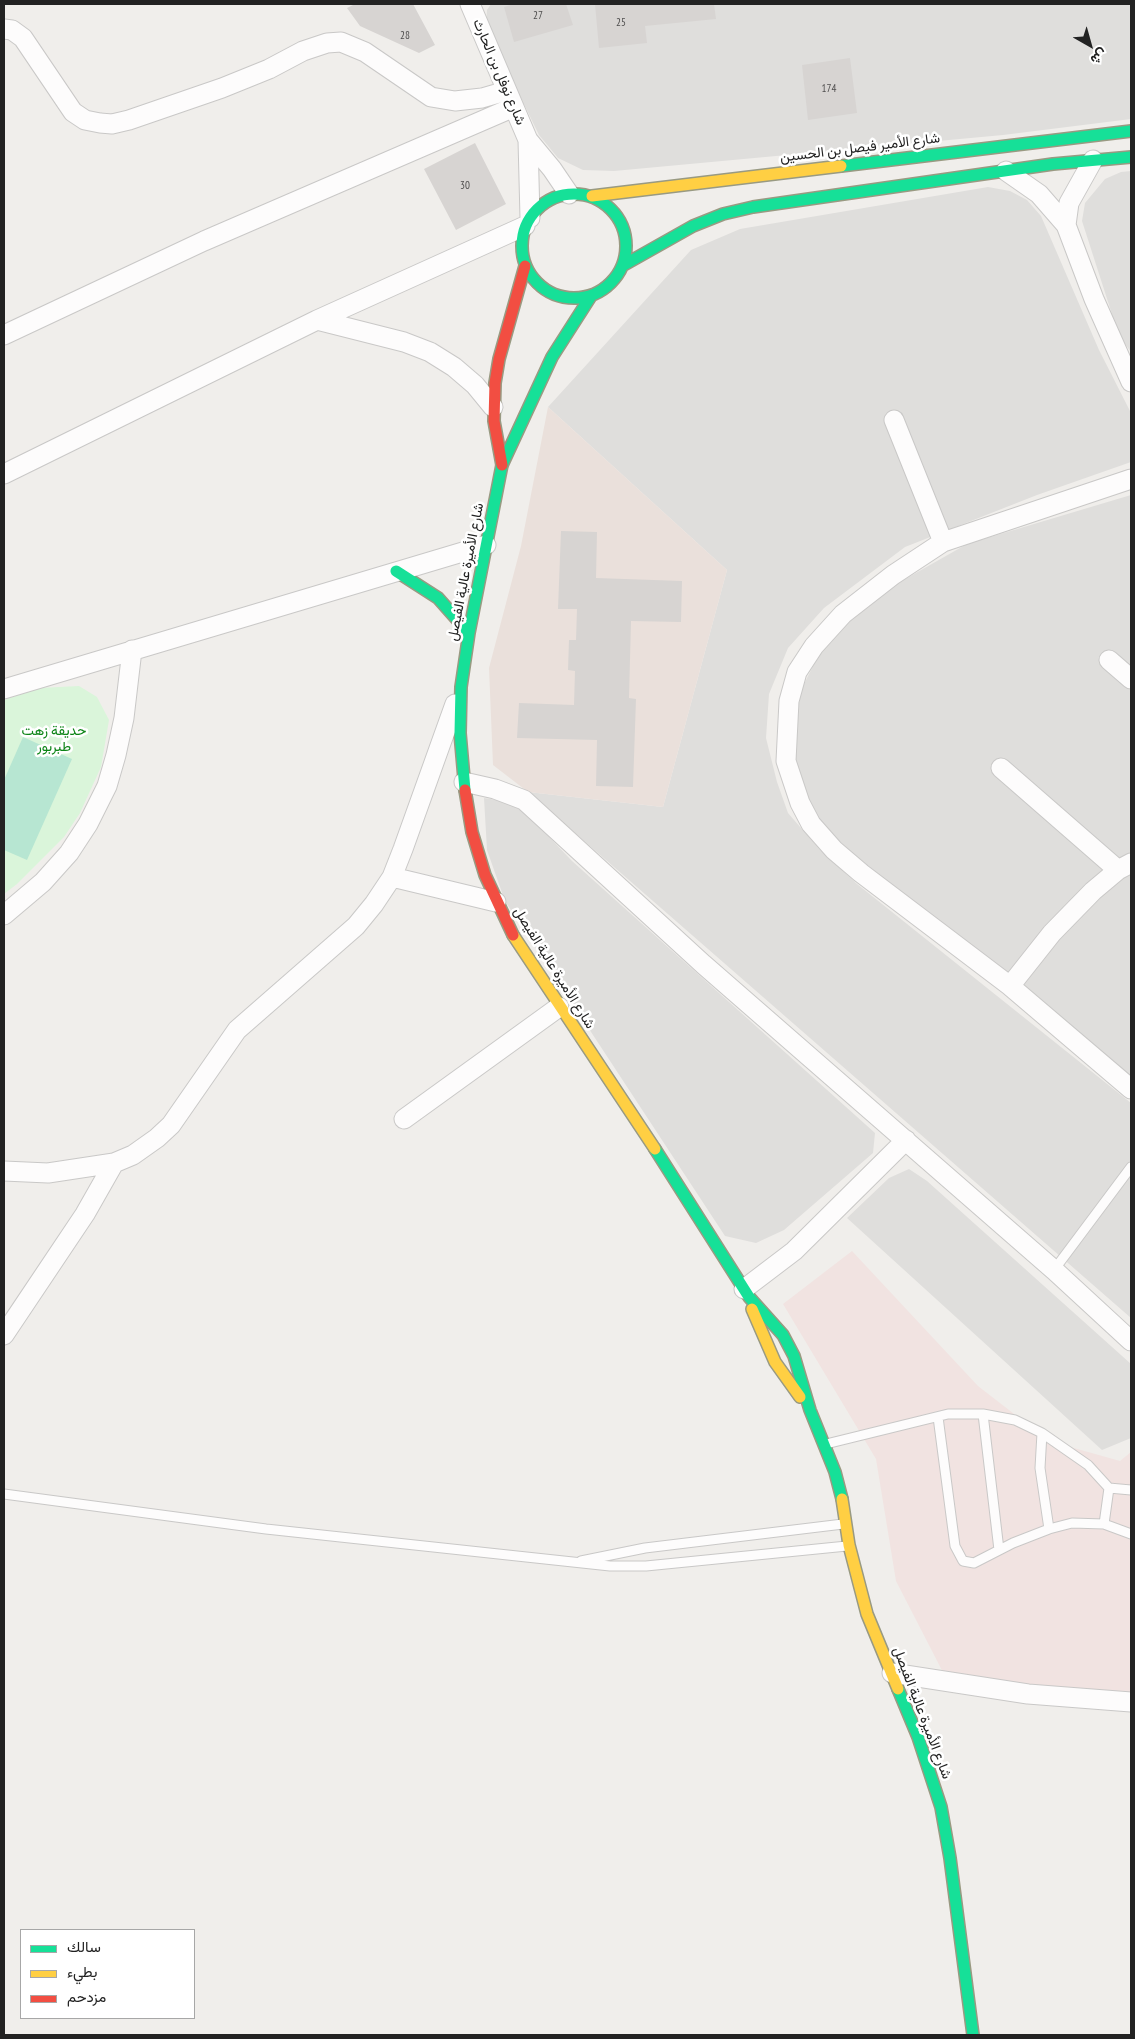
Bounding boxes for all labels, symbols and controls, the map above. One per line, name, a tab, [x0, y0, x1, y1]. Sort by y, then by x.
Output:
house number: 27	[533, 9, 543, 23]
street label: شارع نوفل بن الحارث	[469, 16, 529, 128]
house number: 25	[616, 16, 626, 30]
north arrow	[1065, 20, 1115, 70]
house number: 28	[400, 29, 410, 43]
text: ش	[1087, 45, 1111, 69]
house number: 174	[822, 82, 836, 96]
street label: شارع الأمير فيصل بن الحسين	[779, 130, 941, 166]
house number: 30	[460, 179, 470, 193]
street label: شارع الأميرة عالية الفيصل	[444, 502, 488, 642]
park label: حديقة زهت طبربور	[22, 723, 86, 756]
street label: شارع الأميرة عالية الفيصل	[510, 904, 598, 1032]
street label: شارع الأميرة عالية الفيصل	[889, 1645, 955, 1781]
legend	[20, 1929, 195, 2019]
text: سالك	[67, 1937, 101, 1956]
text: بطيء	[67, 1962, 97, 1981]
text: مزدحم	[67, 1987, 106, 2006]

